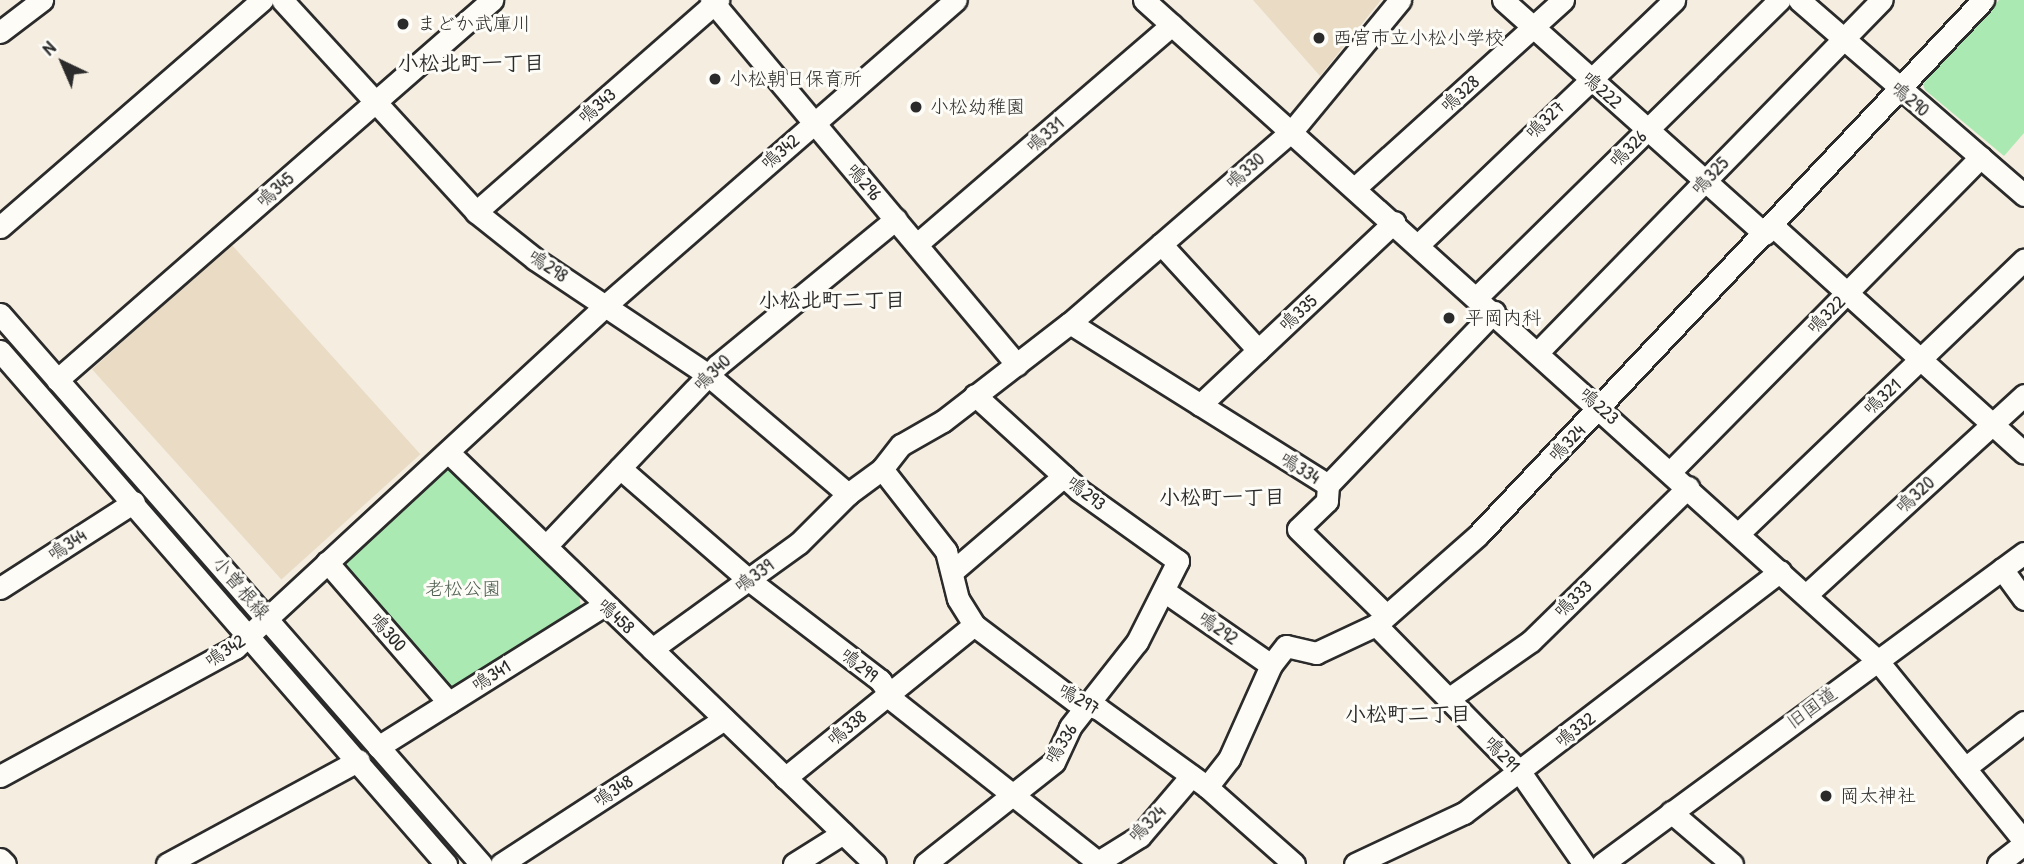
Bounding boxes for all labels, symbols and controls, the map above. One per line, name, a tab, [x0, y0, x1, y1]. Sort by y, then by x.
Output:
place label: まどか武庫川	[417, 13, 531, 35]
marker: まどか武庫川	[395, 16, 411, 32]
place label: 西宮市立小松小学校	[1333, 27, 1504, 49]
north arrow	[28, 28, 98, 98]
marker: 西宮市立小松小学校	[1311, 30, 1327, 46]
text: N	[36, 35, 61, 61]
district label: 小松北町一丁目	[398, 50, 544, 76]
street label: 鳴222	[1577, 66, 1627, 114]
place label: 小松朝日保育所	[729, 68, 862, 90]
marker: 小松朝日保育所	[707, 71, 723, 87]
street label: 鳴328	[1436, 71, 1484, 117]
street label: 鳴290	[1886, 76, 1934, 122]
street label: 鳴343	[573, 83, 621, 129]
place label: 小松幼稚園	[930, 96, 1025, 118]
street label: 鳴327	[1521, 96, 1569, 144]
marker: 小松幼稚園	[908, 99, 924, 115]
street label: 鳴331	[1021, 112, 1069, 158]
street label: 鳴326	[1604, 125, 1652, 173]
street label: 鳴342	[756, 129, 804, 175]
street label: 鳴330	[1221, 148, 1269, 194]
street label: 鳴325	[1686, 152, 1734, 200]
street label: 鳴296	[841, 159, 887, 205]
street label: 鳴345	[251, 167, 299, 213]
street label: 鳴298	[524, 245, 572, 287]
district label: 小松北町二丁目	[759, 287, 905, 313]
street label: 鳴335	[1274, 290, 1322, 336]
street label: 鳴322	[1802, 291, 1850, 339]
place label: 平岡内科	[1465, 307, 1541, 329]
marker: 平岡内科	[1439, 308, 1459, 328]
street label: 鳴340	[689, 350, 735, 396]
street label: 鳴321	[1858, 374, 1906, 420]
street label: 鳴223	[1575, 382, 1623, 430]
street label: 鳴324	[1544, 419, 1590, 467]
street label: 鳴334	[1276, 447, 1324, 489]
street label: 鳴293	[1062, 471, 1110, 515]
street label: 鳴320	[1891, 472, 1939, 518]
district label: 小松町一丁目	[1159, 484, 1285, 510]
street label: 鳴344	[43, 524, 91, 566]
street label: 小曽根線	[207, 552, 275, 624]
street label: 鳴339	[730, 554, 778, 598]
street label: 鳴333	[1549, 575, 1597, 623]
park label: 老松公園	[425, 578, 501, 600]
street label: 鳴458	[593, 593, 639, 639]
street label: 鳴292	[1194, 606, 1242, 650]
street label: 鳴300	[365, 608, 411, 656]
street label: 鳴342	[201, 630, 249, 672]
street label: 鳴299	[836, 643, 882, 687]
street label: 鳴341	[467, 655, 515, 697]
street label: 鳴297	[1054, 678, 1104, 720]
street label: 旧国道	[1782, 682, 1842, 734]
district label: 小松町二丁目	[1345, 701, 1471, 727]
street label: 鳴338	[823, 705, 871, 751]
street label: 鳴332	[1550, 707, 1600, 753]
street label: 鳴336	[1040, 719, 1082, 769]
street label: 鳴291	[1479, 731, 1525, 777]
street label: 鳴348	[589, 770, 637, 812]
place label: 岡太神社	[1840, 785, 1916, 807]
marker: 岡太神社	[1818, 788, 1834, 804]
street label: 鳴324	[1123, 801, 1171, 847]

